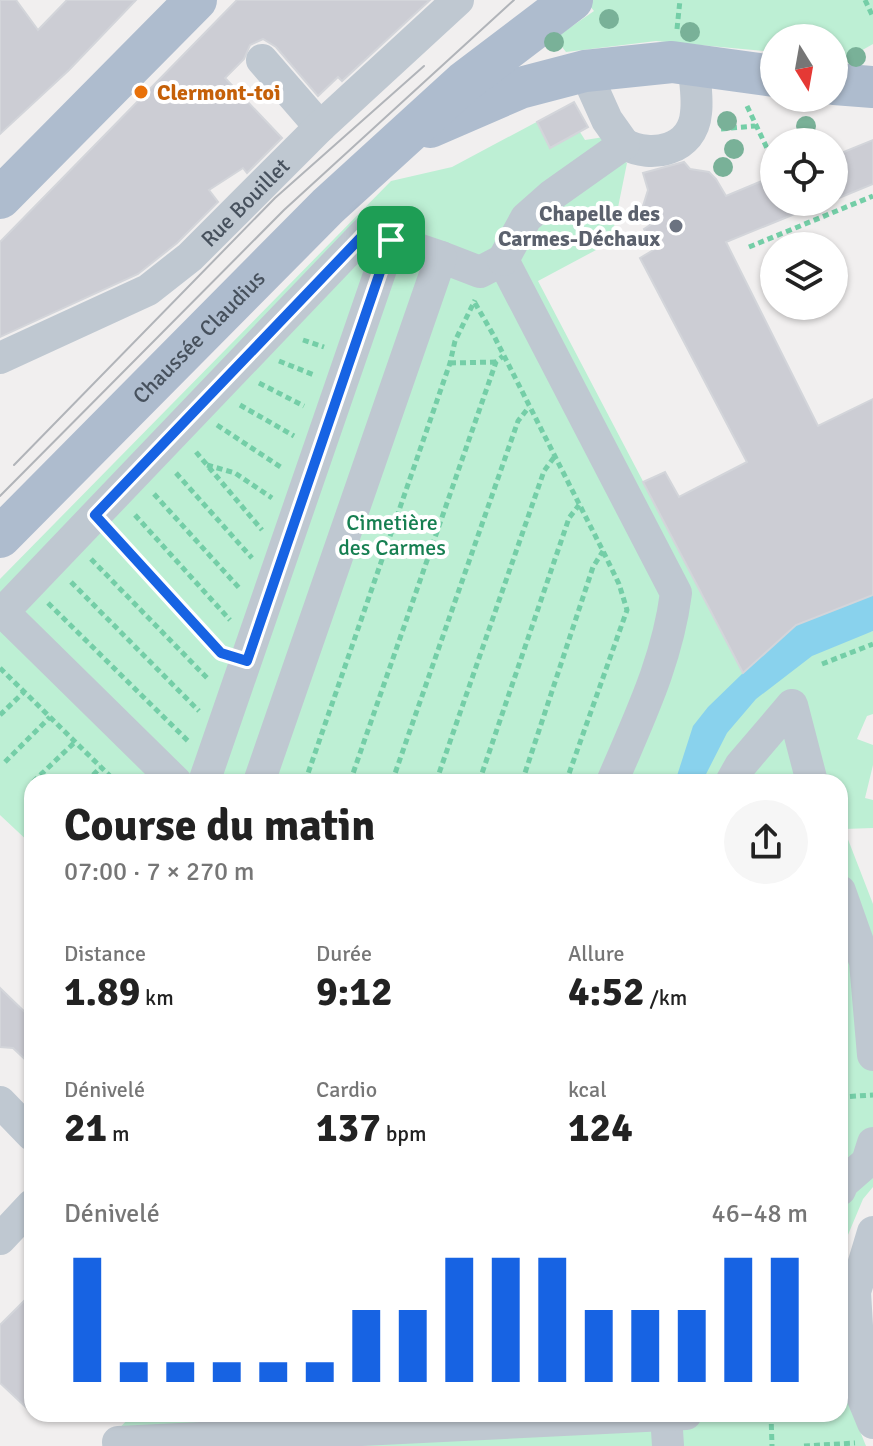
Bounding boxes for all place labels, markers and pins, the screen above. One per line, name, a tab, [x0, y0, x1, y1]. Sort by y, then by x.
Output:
place label: Clermont-toi	[157, 79, 281, 106]
marker: Clermont-toi	[132, 83, 150, 101]
place label: Chapelle des Carmes-Déchaux	[498, 200, 660, 252]
pin	[357, 206, 425, 274]
marker: Chapelle des Carmes-Déchaux	[667, 217, 685, 235]

